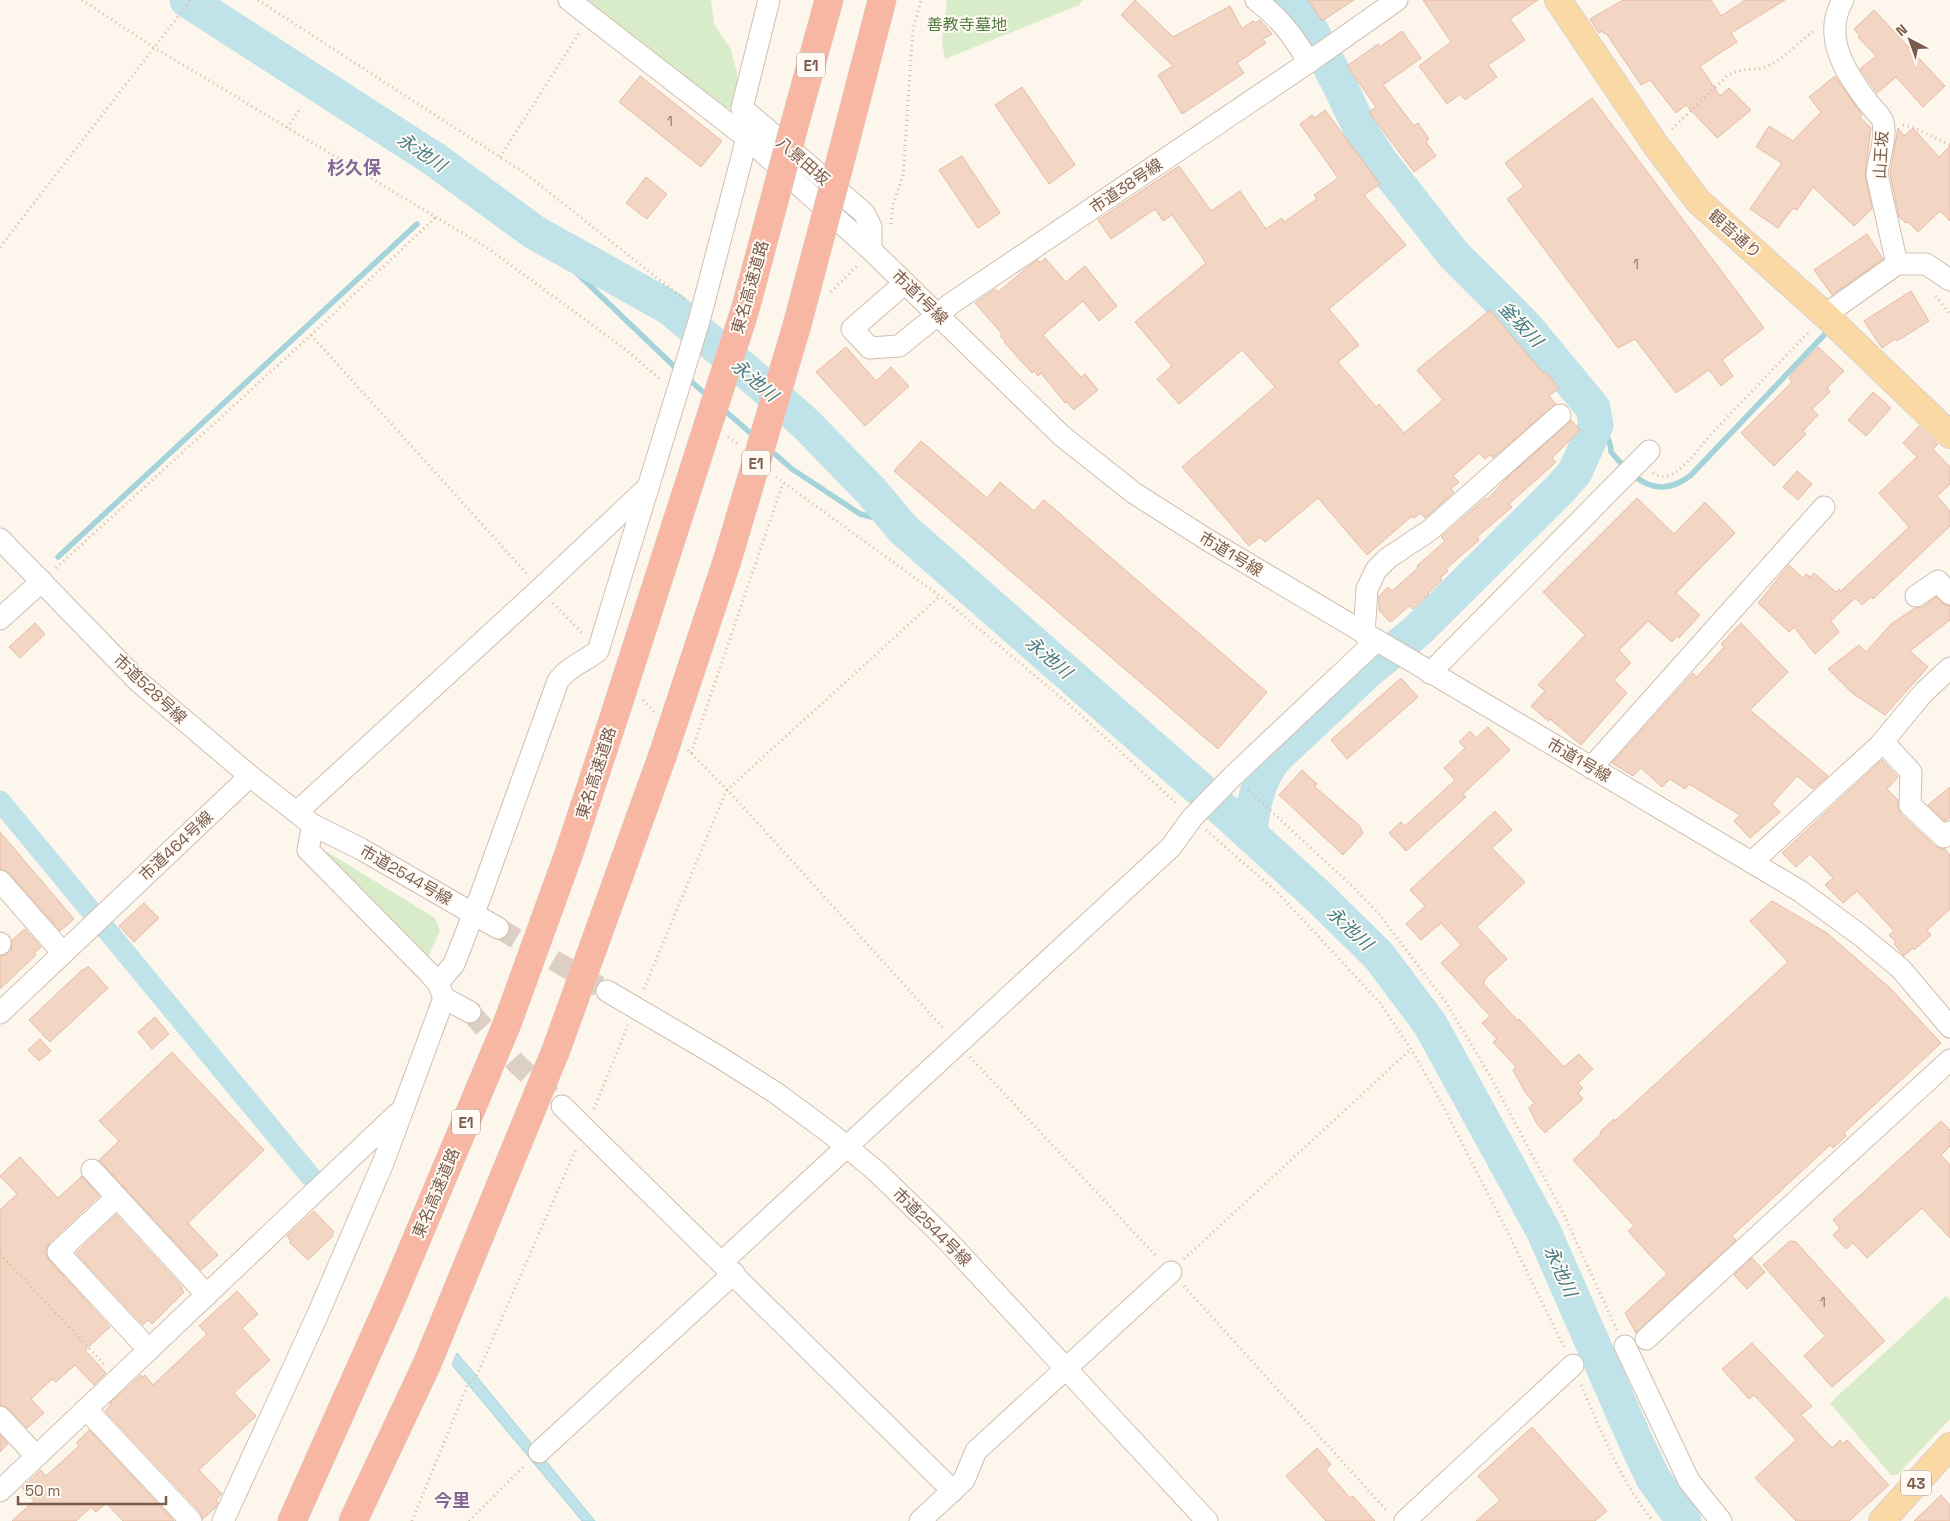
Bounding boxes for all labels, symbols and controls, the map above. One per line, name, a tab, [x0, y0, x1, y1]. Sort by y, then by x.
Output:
park label: 善教寺墓地	[927, 14, 1007, 35]
north arrow	[1885, 15, 1935, 65]
text: N	[1892, 20, 1911, 40]
road number: E1	[797, 52, 825, 78]
house number: 1	[667, 112, 673, 130]
water label: 永池川	[393, 127, 452, 178]
street label: 山王坂	[1869, 130, 1893, 180]
street label: 八景田坂	[772, 132, 834, 190]
street label: 市道38号線	[1085, 154, 1167, 218]
district label: 杉久保	[327, 156, 382, 179]
street label: 観音通り	[1704, 205, 1766, 263]
street label: 東名高速道路	[727, 238, 773, 336]
house number: 1	[1633, 255, 1639, 273]
street label: 市道1号線	[887, 265, 953, 329]
water label: 釜坂川	[1494, 296, 1549, 353]
water label: 永池川	[727, 354, 784, 408]
road number: E1	[742, 450, 770, 476]
street label: 市道1号線	[1195, 527, 1267, 581]
water label: 永池川	[1021, 631, 1078, 685]
street label: 市道528号線	[109, 650, 191, 728]
street label: 東名高速道路	[571, 724, 621, 822]
street label: 市道1号線	[1543, 733, 1615, 787]
street label: 市道464号線	[135, 806, 217, 886]
street label: 市道2544号線	[356, 840, 456, 910]
water label: 永池川	[1322, 901, 1379, 956]
road number: E1	[452, 1110, 480, 1134]
street label: 東名高速道路	[408, 1145, 464, 1241]
street label: 市道2544号線	[888, 1183, 976, 1271]
water label: 永池川	[1540, 1242, 1583, 1302]
house number: 1	[1820, 1293, 1826, 1311]
road number: 43	[1901, 1470, 1931, 1496]
scale bar	[18, 1474, 165, 1506]
text: 50 m	[25, 1481, 60, 1500]
district label: 今里	[434, 1489, 470, 1512]

